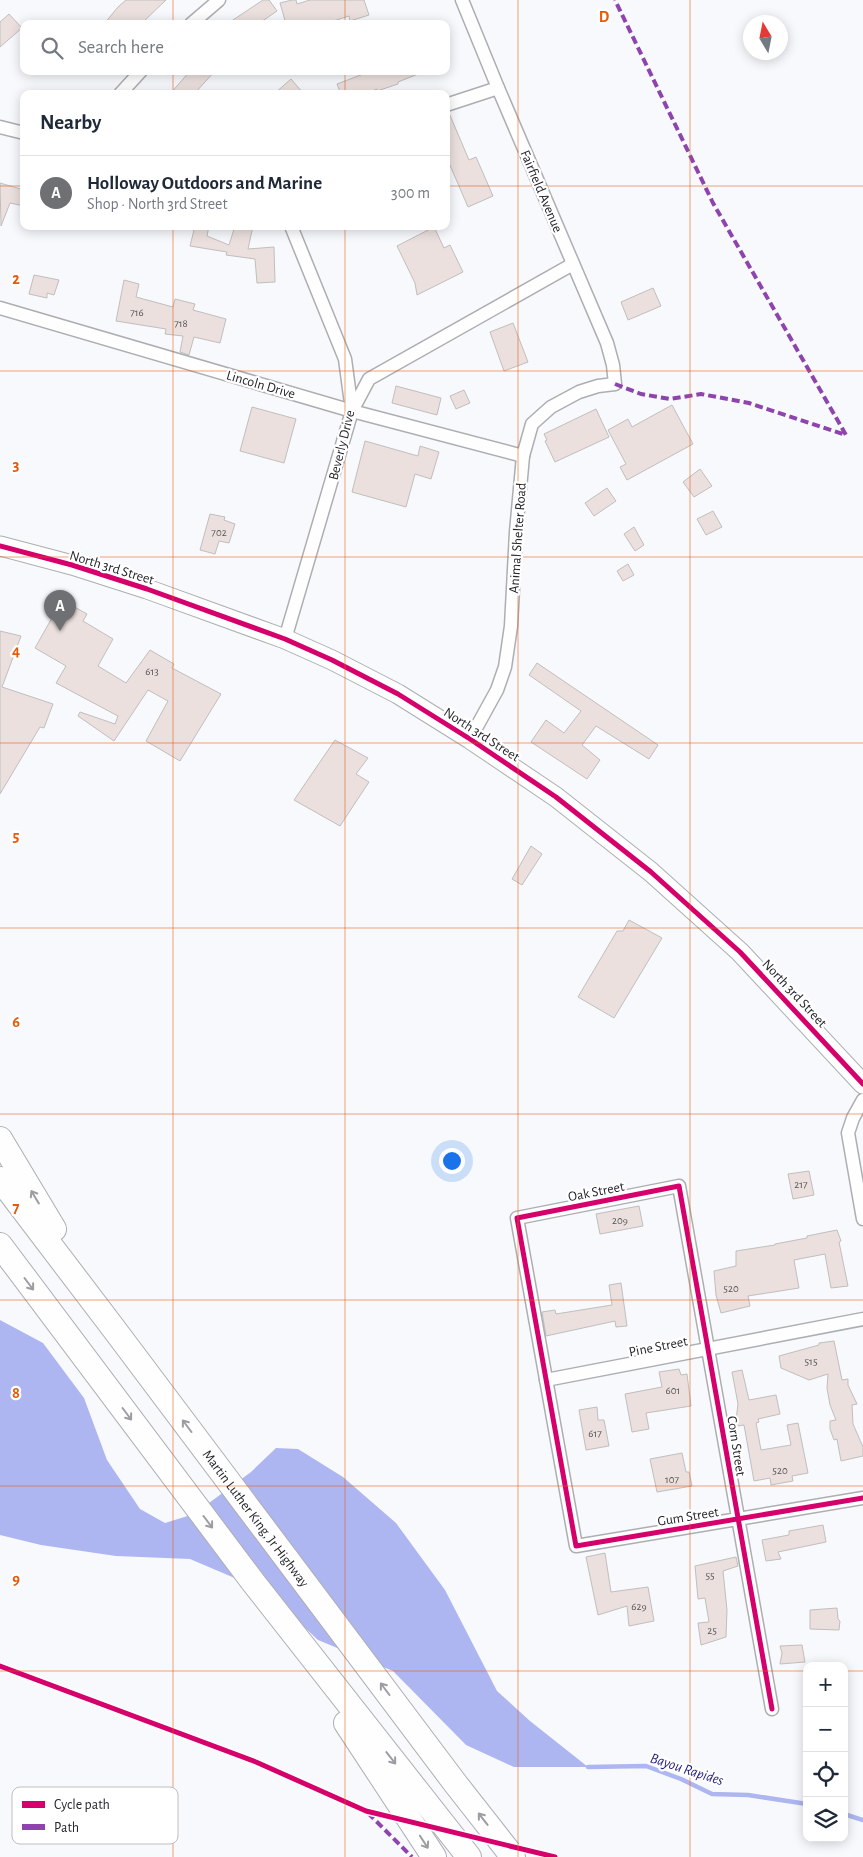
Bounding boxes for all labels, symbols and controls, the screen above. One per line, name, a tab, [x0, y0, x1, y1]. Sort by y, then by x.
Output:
text: D	[599, 9, 610, 25]
north arrow	[743, 15, 788, 60]
search box	[20, 20, 450, 75]
icon: search	[38, 34, 66, 62]
text: Search here	[78, 38, 164, 57]
text: Nearby	[40, 112, 101, 133]
street label: Fairfield Avenue	[517, 148, 565, 235]
text: Holloway Outdoors and Marine	[87, 174, 322, 193]
text: A	[51, 185, 61, 201]
text: 300 m	[391, 185, 430, 201]
text: Shop · North 3rd Street	[87, 196, 228, 212]
text: 2	[12, 271, 20, 287]
house number: 716	[130, 307, 144, 318]
house number: 718	[174, 318, 188, 329]
street label: Lincoln Drive	[225, 368, 297, 401]
street label: Beverly Drive	[327, 409, 357, 482]
text: 3	[13, 457, 20, 473]
street label: Animal Shelter Road	[507, 482, 529, 594]
house number: 702	[211, 527, 227, 538]
street label: North 3rd Street	[68, 548, 156, 588]
pin: A	[44, 590, 76, 631]
text: 4	[12, 643, 20, 659]
house number: 613	[145, 666, 159, 677]
street label: North 3rd Street	[441, 705, 522, 765]
text: 5	[13, 828, 20, 844]
street label: North 3rd Street	[759, 957, 830, 1031]
text: 6	[12, 1014, 20, 1030]
your location	[439, 1148, 465, 1174]
house number: 217	[794, 1179, 808, 1190]
street label: Oak Street	[567, 1180, 626, 1204]
one-way arrow	[30, 1190, 40, 1204]
text: 7	[13, 1200, 20, 1216]
house number: 209	[612, 1215, 628, 1226]
one-way arrow	[24, 1277, 35, 1290]
house number: 520	[723, 1283, 739, 1294]
street label: Pine Street	[628, 1334, 689, 1360]
house number: 515	[805, 1356, 818, 1367]
text: 8	[12, 1385, 20, 1401]
house number: 601	[666, 1385, 680, 1396]
one-way arrow	[121, 1407, 132, 1420]
street label: Corn Street	[724, 1415, 748, 1478]
one-way arrow	[182, 1419, 192, 1433]
house number: 617	[588, 1428, 602, 1439]
street label: Martin Luther King, Jr Highway	[199, 1448, 311, 1590]
house number: 520	[772, 1465, 788, 1476]
house number: 107	[665, 1474, 679, 1485]
street label: Gum Street	[657, 1505, 720, 1529]
one-way arrow	[203, 1515, 213, 1529]
house number: 55	[705, 1570, 715, 1581]
text: 9	[12, 1571, 20, 1587]
house number: 629	[631, 1601, 647, 1612]
house number: 25	[707, 1625, 717, 1636]
map controls	[803, 1662, 848, 1842]
button: +	[803, 1662, 848, 1707]
one-way arrow	[379, 1683, 390, 1696]
button: −	[803, 1707, 848, 1752]
one-way arrow	[386, 1751, 397, 1764]
water label: Bayou Rapides	[648, 1751, 726, 1788]
button: locate	[803, 1752, 848, 1797]
legend	[12, 1787, 178, 1844]
button: layers	[803, 1797, 848, 1842]
text: Cycle path	[54, 1798, 110, 1812]
one-way arrow	[477, 1812, 488, 1825]
text: Path	[54, 1821, 79, 1835]
one-way arrow	[420, 1834, 430, 1848]

